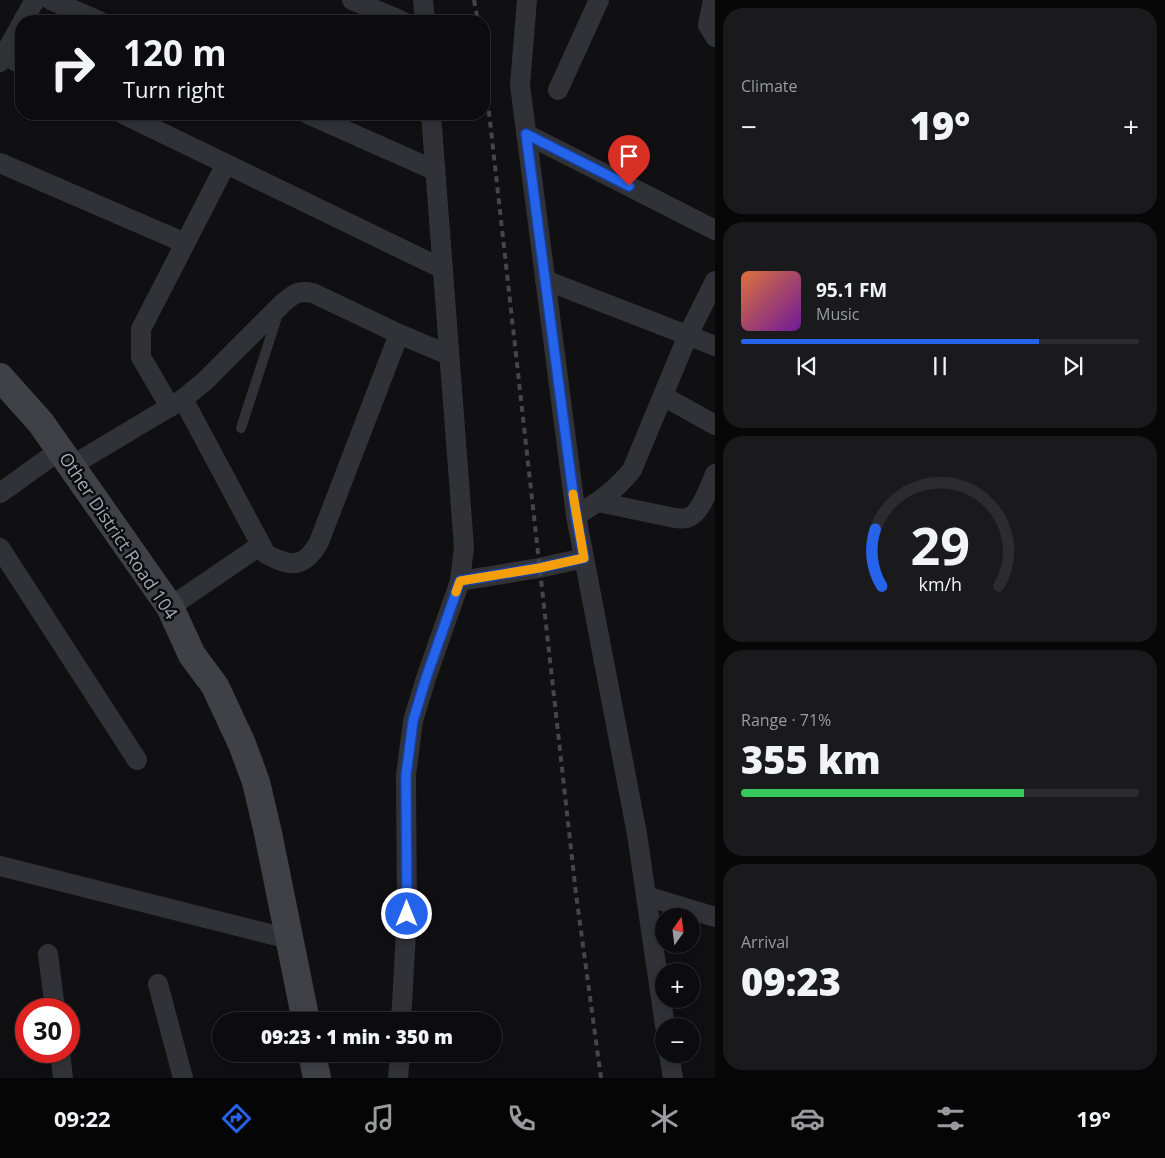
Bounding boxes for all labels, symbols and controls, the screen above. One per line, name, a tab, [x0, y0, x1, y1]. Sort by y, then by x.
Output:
text: 120 m	[123, 29, 227, 76]
icon: right	[40, 35, 105, 100]
text: Turn right	[123, 74, 225, 104]
text: Climate	[741, 75, 798, 97]
text: 19°	[910, 99, 970, 151]
text: −	[741, 107, 757, 145]
text: +	[1123, 107, 1139, 145]
pin	[608, 135, 650, 186]
icon: arrive	[615, 142, 643, 170]
text: 95.1 FM	[816, 277, 887, 303]
text: Music	[816, 303, 860, 325]
icon: previous	[793, 352, 821, 380]
icon: pause	[926, 352, 954, 380]
icon: next	[1059, 352, 1087, 380]
street label: Other District Road 104	[54, 447, 184, 624]
text: 29	[910, 509, 970, 580]
text: km/h	[918, 572, 962, 596]
text: Range · 71%	[741, 709, 831, 731]
text: 355 km	[741, 733, 881, 785]
position arrow	[380, 887, 432, 939]
north arrow	[655, 908, 700, 952]
map controls	[655, 908, 700, 1063]
text: Arrival	[741, 931, 789, 953]
text: 09:23	[741, 955, 841, 1007]
button: +	[655, 963, 700, 1008]
speed limit sign: 30	[15, 998, 80, 1063]
button: −	[655, 1018, 700, 1063]
text: 09:23 · 1 min · 350 m	[261, 1024, 453, 1050]
icon: directions	[219, 1101, 254, 1136]
icon: music	[362, 1101, 397, 1136]
icon: phone	[504, 1101, 539, 1136]
icon: climate	[647, 1101, 682, 1136]
icon: car	[790, 1101, 825, 1136]
icon: filters	[933, 1101, 968, 1136]
text: 09:22	[54, 1103, 111, 1133]
text: 19°	[1076, 1103, 1111, 1133]

